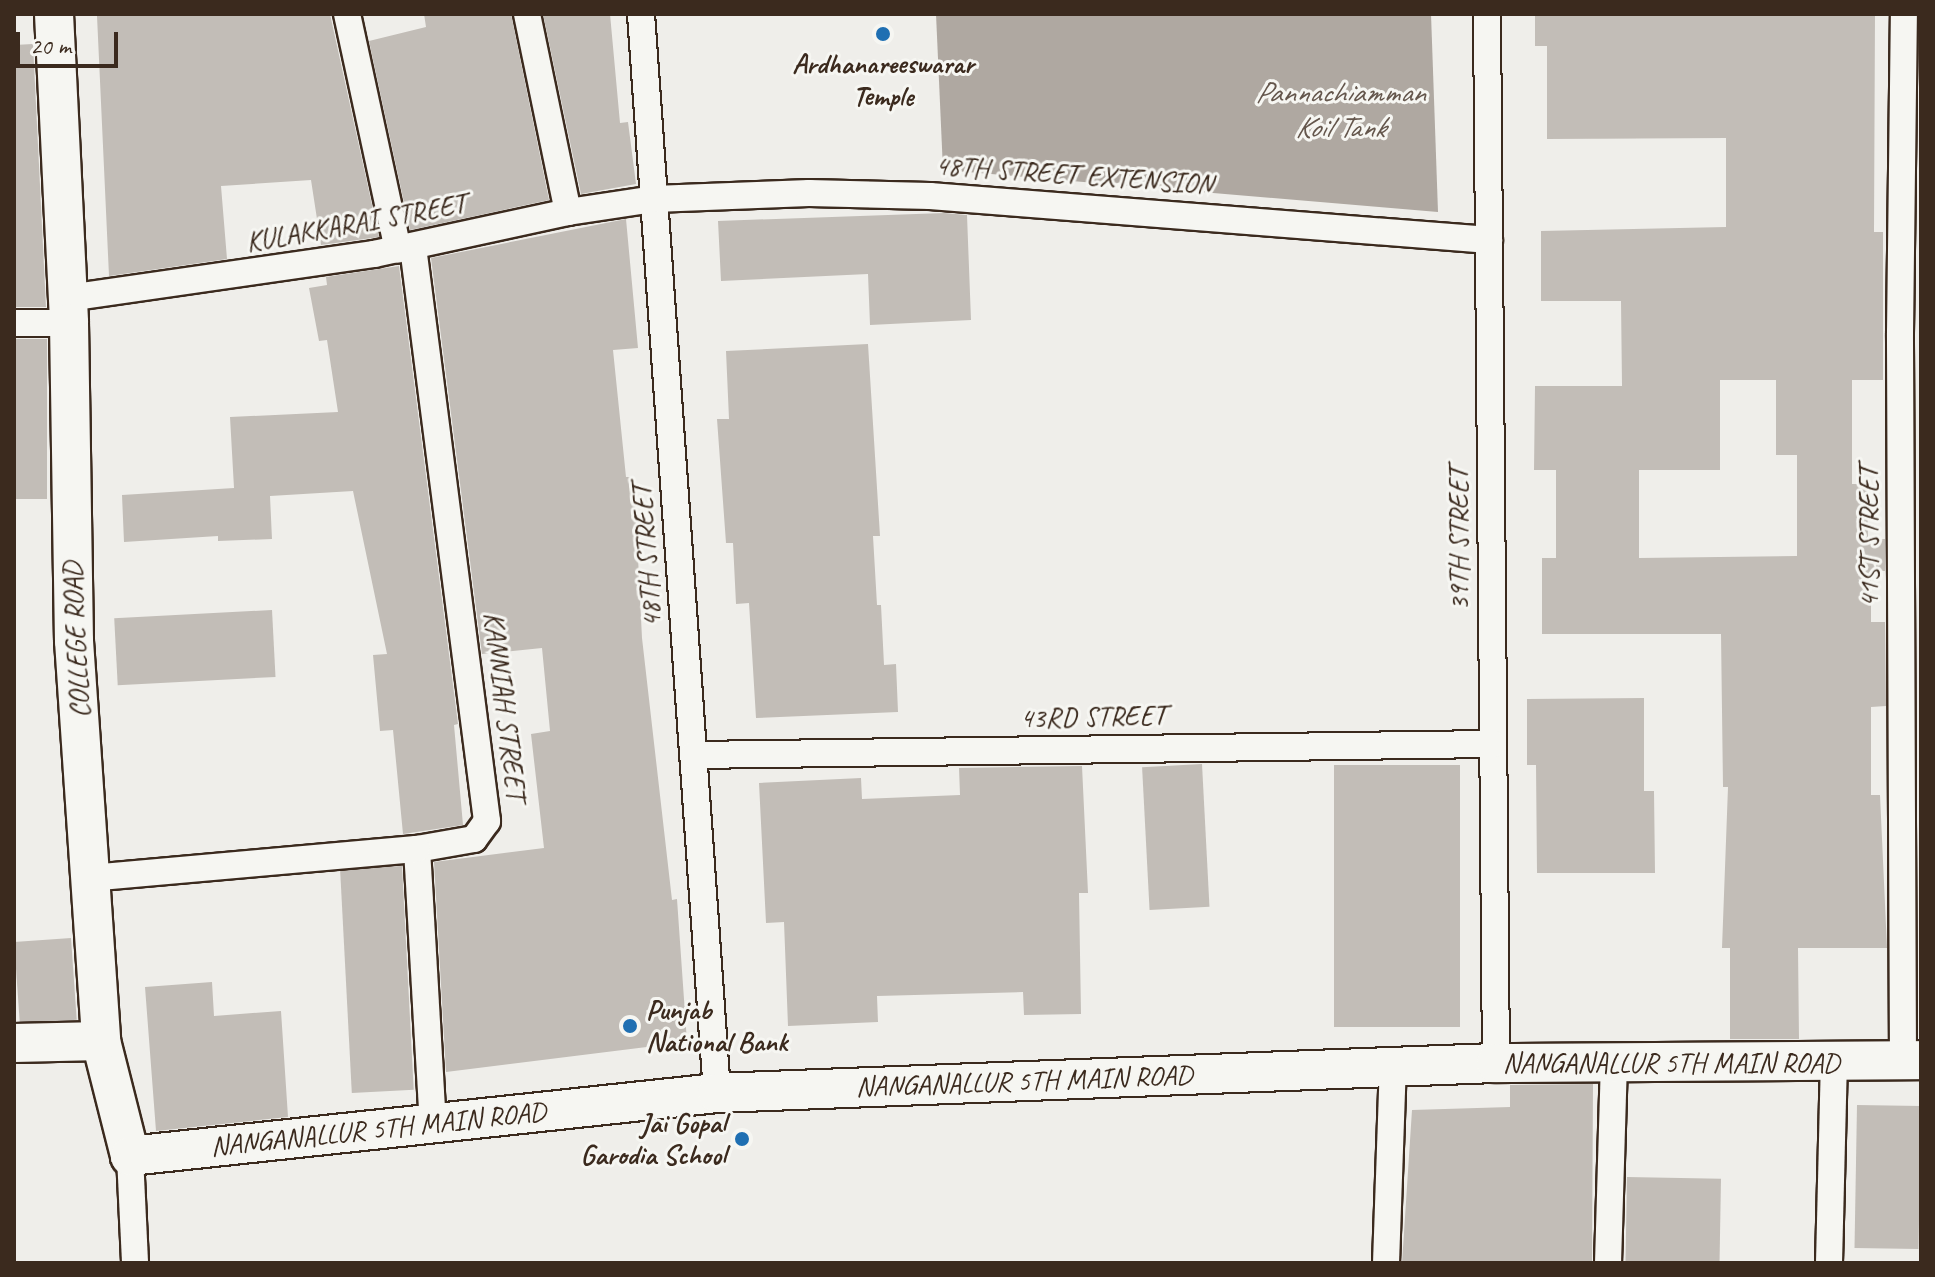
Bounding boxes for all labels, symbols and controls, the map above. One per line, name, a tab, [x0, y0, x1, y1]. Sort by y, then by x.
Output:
scale bar	[20, 16, 122, 66]
marker: Ardhanareeswarar Temple	[874, 25, 892, 43]
text: 20 m	[30, 31, 71, 61]
place label: Ardhanareeswarar Temple	[792, 47, 974, 113]
water label: Pannachiamman Koil Tank	[1255, 74, 1425, 144]
street label: 48TH STREET EXTENSION	[935, 149, 1213, 201]
street label: KULAKKARAI STREET	[243, 187, 469, 259]
street label: 41ST STREET	[1852, 466, 1886, 608]
street label: 39TH STREET	[1442, 467, 1476, 611]
street label: 48TH STREET	[625, 483, 669, 629]
street label: COLLEGE ROAD	[55, 561, 97, 719]
street label: KANNIAH STREET	[477, 610, 533, 802]
street label: 43RD STREET	[1020, 699, 1166, 735]
place label: Punjab National Bank	[646, 993, 788, 1059]
marker: Punjab National Bank	[621, 1017, 639, 1035]
street label: NANGANALLUR 5TH MAIN ROAD	[1503, 1046, 1839, 1080]
street label: NANGANALLUR 5TH MAIN ROAD	[855, 1058, 1193, 1104]
street label: NANGANALLUR 5TH MAIN ROAD	[209, 1095, 547, 1163]
place label: Jai Gopal Garodia School	[582, 1106, 726, 1172]
marker: Jai Gopal Garodia School	[733, 1130, 751, 1148]

